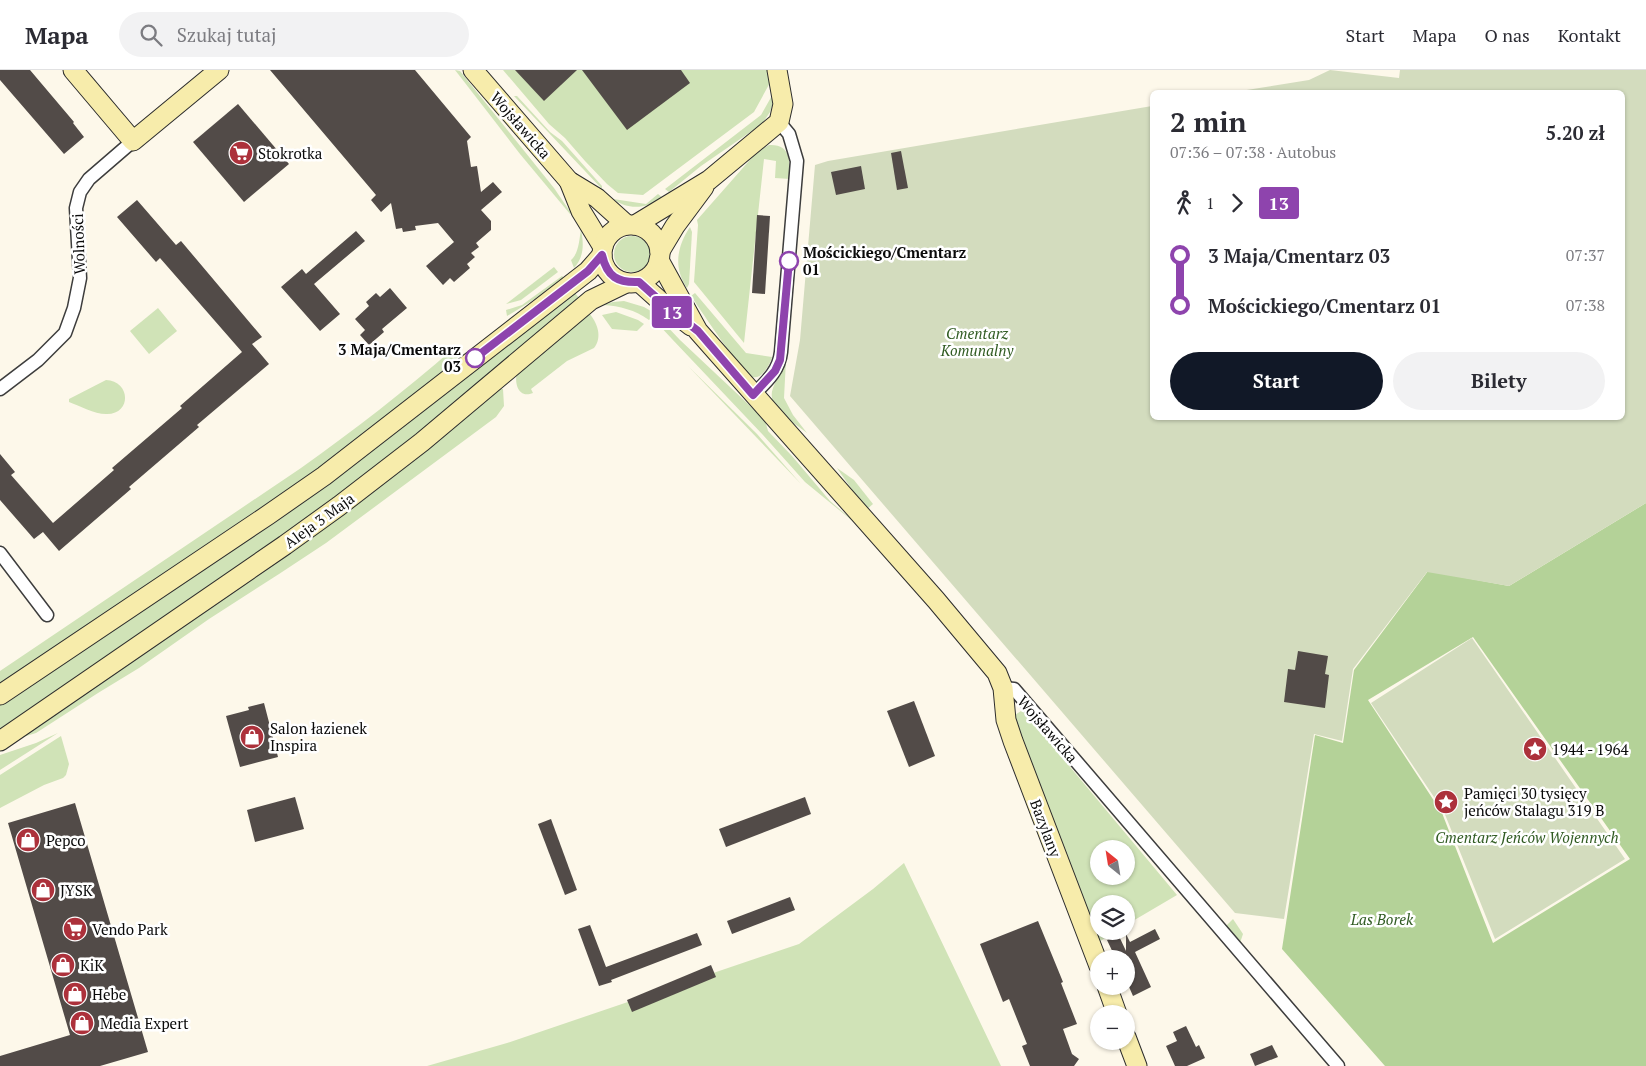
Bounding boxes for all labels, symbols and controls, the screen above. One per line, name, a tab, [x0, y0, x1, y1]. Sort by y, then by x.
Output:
search box	[119, 12, 469, 57]
text: Mapa	[25, 19, 89, 51]
icon: search	[137, 21, 165, 49]
text: Szukaj tutaj	[177, 22, 277, 47]
text: Start	[1346, 23, 1385, 47]
text: Mapa	[1413, 23, 1457, 47]
text: O nas	[1485, 23, 1530, 47]
text: Kontakt	[1558, 23, 1621, 47]
street label: Wojsławicka	[486, 87, 556, 163]
text: 2 min	[1170, 103, 1247, 140]
text: 5.20 zł	[1546, 120, 1605, 145]
supermarket icon: Stokrotka	[228, 140, 254, 166]
text: 07:36 – 07:38 · Autobus	[1170, 141, 1336, 163]
place label: Stokrotka	[258, 143, 323, 163]
icon: walk	[1170, 189, 1198, 217]
icon: forward	[1223, 189, 1251, 217]
text: 13	[1269, 191, 1289, 215]
text: 1	[1206, 192, 1215, 214]
street label: Wolności	[67, 213, 89, 275]
place label: Mościckiego/Cmentarz 01	[803, 242, 966, 279]
text: 3 Maja/Cmentarz 03	[1208, 243, 1390, 268]
text: 07:37	[1566, 244, 1605, 266]
marker: Mościckiego/Cmentarz 01	[779, 251, 799, 271]
text: Mościckiego/Cmentarz 01	[1208, 293, 1441, 318]
text: 07:38	[1566, 294, 1605, 316]
line badge: 13	[650, 296, 694, 328]
text: 13	[662, 300, 682, 324]
park label: Cmentarz Komunalny	[940, 323, 1014, 360]
place label: 3 Maja/Cmentarz 03	[338, 339, 461, 376]
marker: 3 Maja/Cmentarz 03	[465, 348, 485, 368]
button: Start	[1170, 352, 1383, 410]
button: Bilety	[1393, 352, 1605, 410]
street label: Aleja 3 Maja	[280, 488, 358, 552]
street label: Wojsławicka	[1013, 691, 1083, 767]
place label: Salon łazienek Inspira	[270, 718, 367, 755]
shop icon: Salon łazienek Inspira	[239, 724, 265, 750]
place icon: 1944 - 1964	[1522, 736, 1548, 762]
place label: 1944 - 1964	[1552, 739, 1628, 759]
place label: Pamięci 30 tysięcy jeńców Stalagu 319 B	[1464, 783, 1604, 820]
place icon: Pamięci 30 tysięcy jeńców Stalagu 319 B	[1433, 789, 1459, 815]
street label: Bazylany	[1026, 796, 1066, 860]
shop icon: Pepco	[15, 827, 41, 853]
park label: Cmentarz Jeńców Wojennych	[1435, 827, 1619, 847]
place label: Pepco	[46, 830, 86, 850]
north arrow	[1090, 840, 1135, 885]
map controls	[1090, 840, 1135, 1050]
shop icon: JYSK	[30, 877, 56, 903]
place label: JYSK	[60, 880, 93, 900]
button: layers	[1090, 895, 1135, 940]
park label: Las Borek	[1350, 909, 1414, 929]
supermarket icon: Vendo Park	[62, 916, 88, 942]
place label: Vendo Park	[92, 919, 168, 939]
button: +	[1090, 950, 1135, 995]
shop icon: KiK	[50, 952, 76, 978]
place label: KiK	[80, 955, 104, 975]
shop icon: Hebe	[62, 981, 88, 1007]
place label: Hebe	[92, 984, 126, 1004]
button: −	[1090, 1005, 1135, 1050]
shop icon: Media Expert	[69, 1010, 95, 1036]
place label: Media Expert	[100, 1013, 189, 1033]

